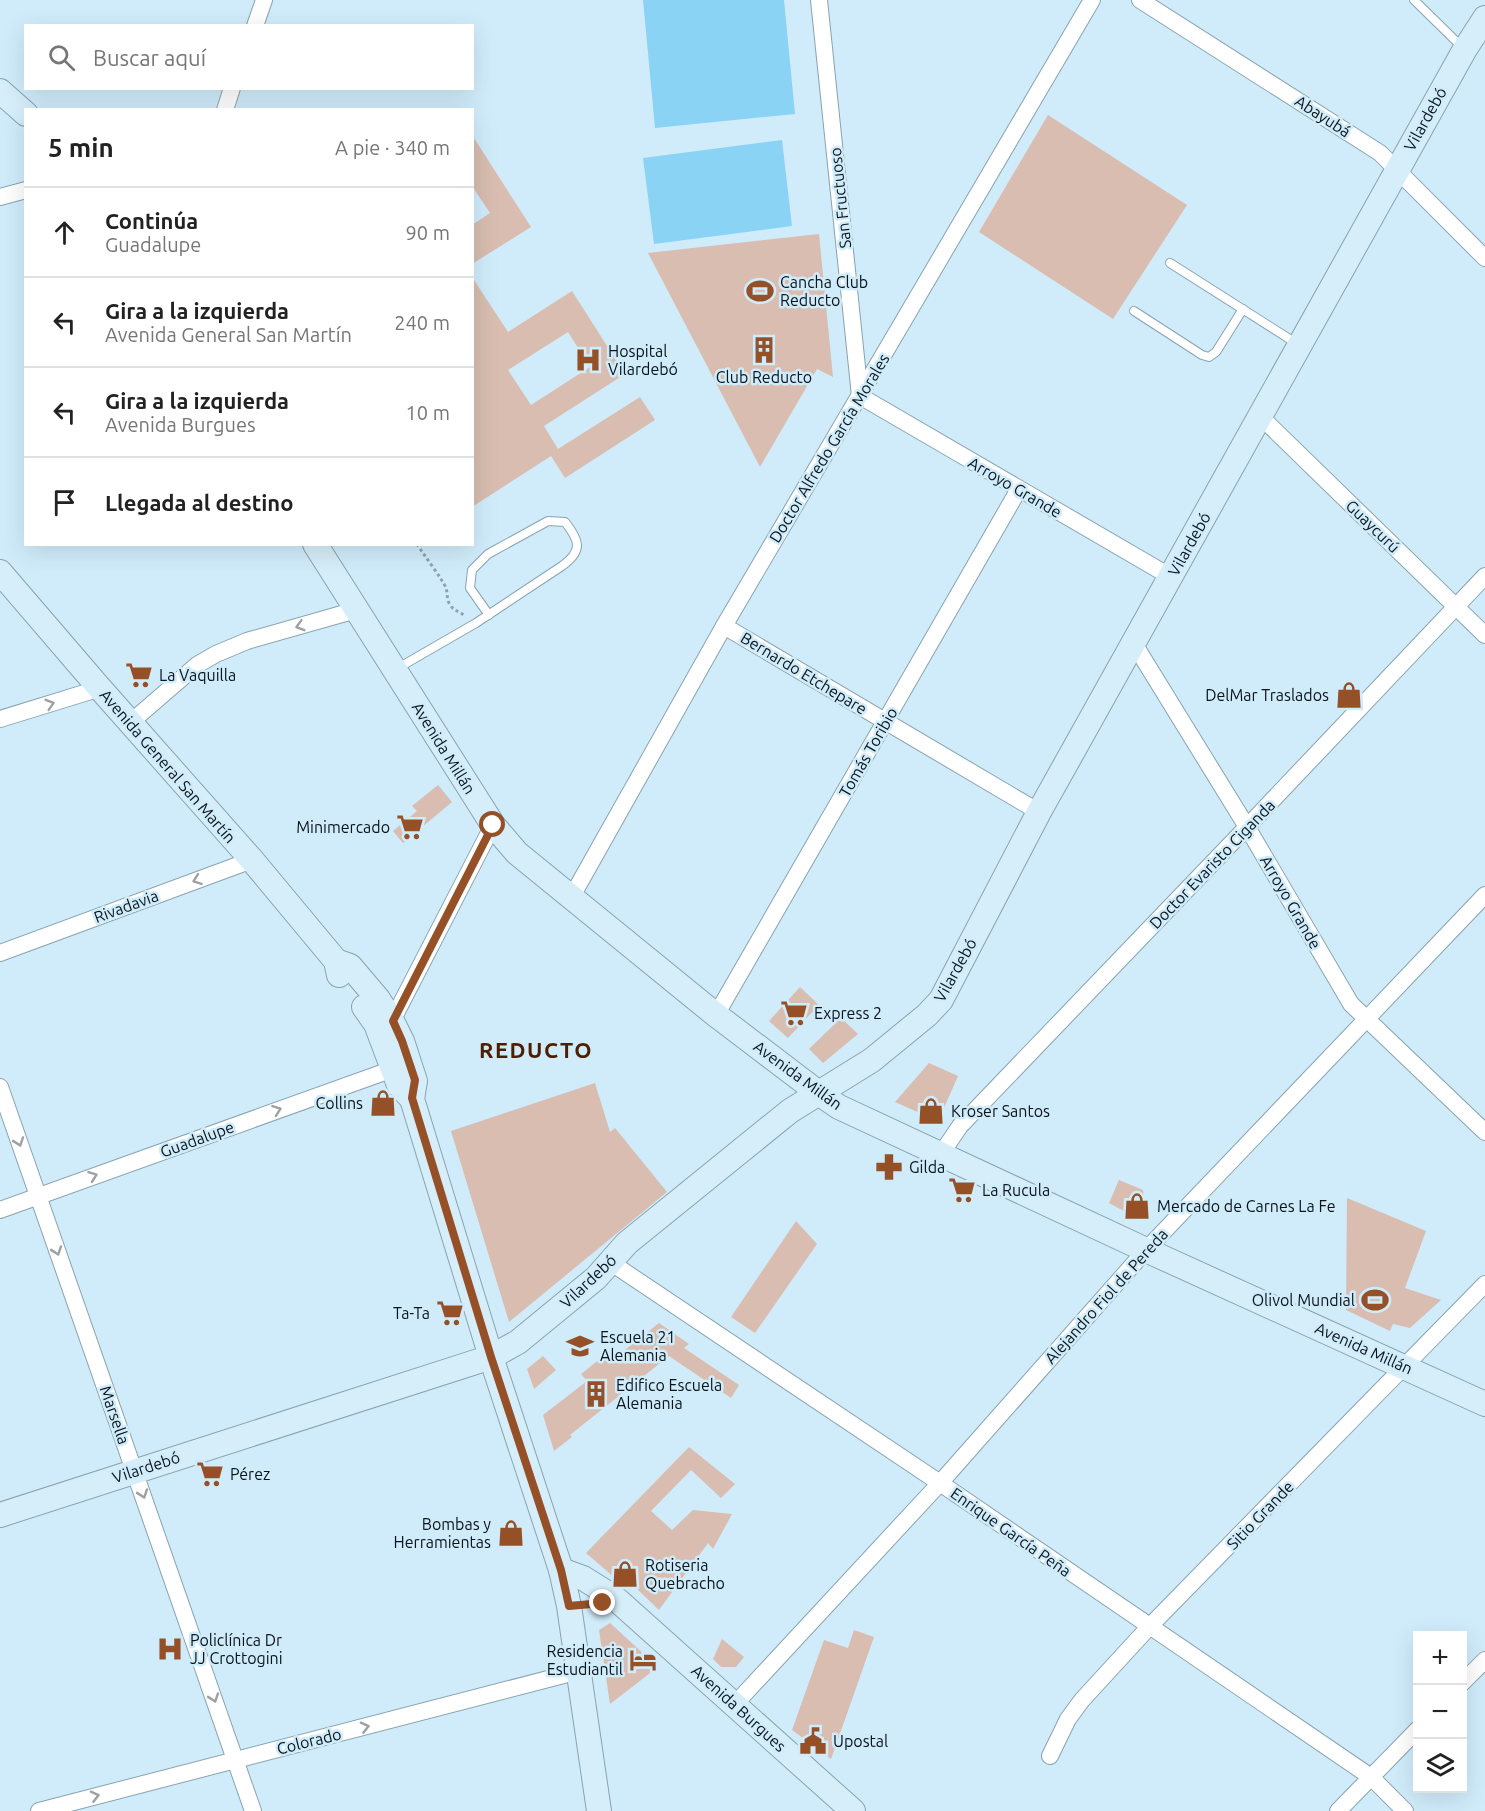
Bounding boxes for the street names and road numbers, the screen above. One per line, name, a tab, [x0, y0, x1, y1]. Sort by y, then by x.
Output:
street label: Vilardebó	[1400, 84, 1450, 154]
street label: Abayubá	[1292, 91, 1354, 141]
street label: San Fructuoso	[826, 147, 854, 249]
street label: Doctor Alfredo García Morales	[765, 350, 893, 546]
street label: Arroyo Grande	[965, 453, 1065, 521]
street label: Guaycurú	[1342, 496, 1404, 556]
street label: Vilardebó	[1164, 509, 1214, 579]
street label: Bernardo Etchepare	[738, 628, 870, 718]
street label: Avenida General San Martín	[96, 686, 240, 846]
street label: Avenida Millán	[409, 699, 479, 797]
street label: Tomás Toribio	[835, 704, 901, 800]
street label: Doctor Evaristo Ciganda	[1146, 796, 1278, 932]
street label: Arroyo Grande	[1257, 852, 1325, 952]
street label: Rivadavia	[91, 886, 161, 926]
street label: Vilardebó	[930, 935, 980, 1005]
street label: Avenida Millán	[750, 1037, 846, 1113]
street label: Guadalupe	[158, 1117, 236, 1161]
street label: Alejandro Fiol de Pereda	[1041, 1225, 1171, 1367]
street label: Vilardebó	[556, 1251, 620, 1311]
street label: Avenida Millán	[1313, 1318, 1415, 1378]
street label: Marsella	[97, 1383, 133, 1447]
street label: Vilardebó	[110, 1448, 182, 1486]
street label: Sitio Grande	[1223, 1477, 1297, 1553]
street label: Enrique García Peña	[947, 1484, 1075, 1580]
street label: Avenida Burgues	[688, 1661, 790, 1755]
street label: Colorado	[275, 1724, 343, 1758]

